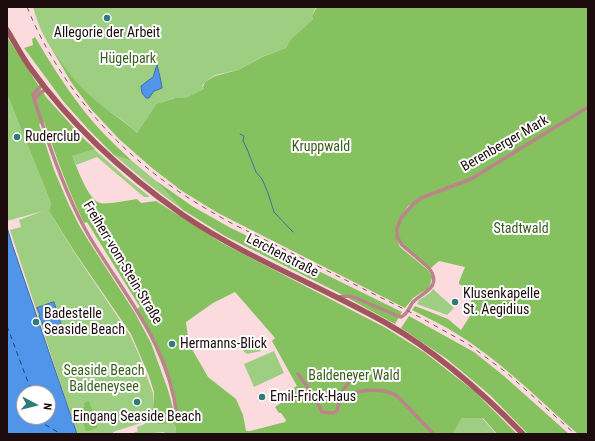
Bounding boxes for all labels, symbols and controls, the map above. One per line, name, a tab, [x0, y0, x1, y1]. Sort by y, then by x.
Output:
marker: Allegorie der Arbeit	[102, 13, 112, 23]
place label: Allegorie der Arbeit	[54, 25, 160, 41]
park label: Hügelpark	[100, 51, 156, 67]
street label: Berenberger Mark	[458, 112, 552, 176]
place label: Ruderclub	[25, 129, 80, 145]
marker: Ruderclub	[12, 132, 22, 142]
park label: Kruppwald	[292, 139, 350, 155]
street label: Freiherr-vom-Stein-Straße	[79, 199, 165, 327]
park label: Stadtwald	[493, 221, 549, 237]
street label: Lerchenstraße	[243, 231, 321, 281]
place label: Klusenkapelle St. Aegidius	[463, 286, 540, 318]
marker: Klusenkapelle St. Aegidius	[450, 297, 460, 307]
place label: Badestelle Seaside Beach	[44, 306, 125, 338]
marker: Badestelle Seaside Beach	[31, 317, 41, 327]
place label: Hermanns-Blick	[180, 336, 267, 352]
marker: Hermanns-Blick	[167, 339, 177, 349]
park label: Seaside Beach Baldeneysee	[64, 363, 144, 396]
park label: Baldeneyer Wald	[308, 368, 400, 384]
north arrow	[16, 385, 56, 425]
place label: Emil-Frick-Haus	[270, 389, 356, 405]
marker: Emil-Frick-Haus	[257, 392, 267, 402]
marker: Eingang Seaside Beach	[132, 397, 142, 407]
text: N	[41, 402, 54, 411]
place label: Eingang Seaside Beach	[73, 409, 201, 425]

